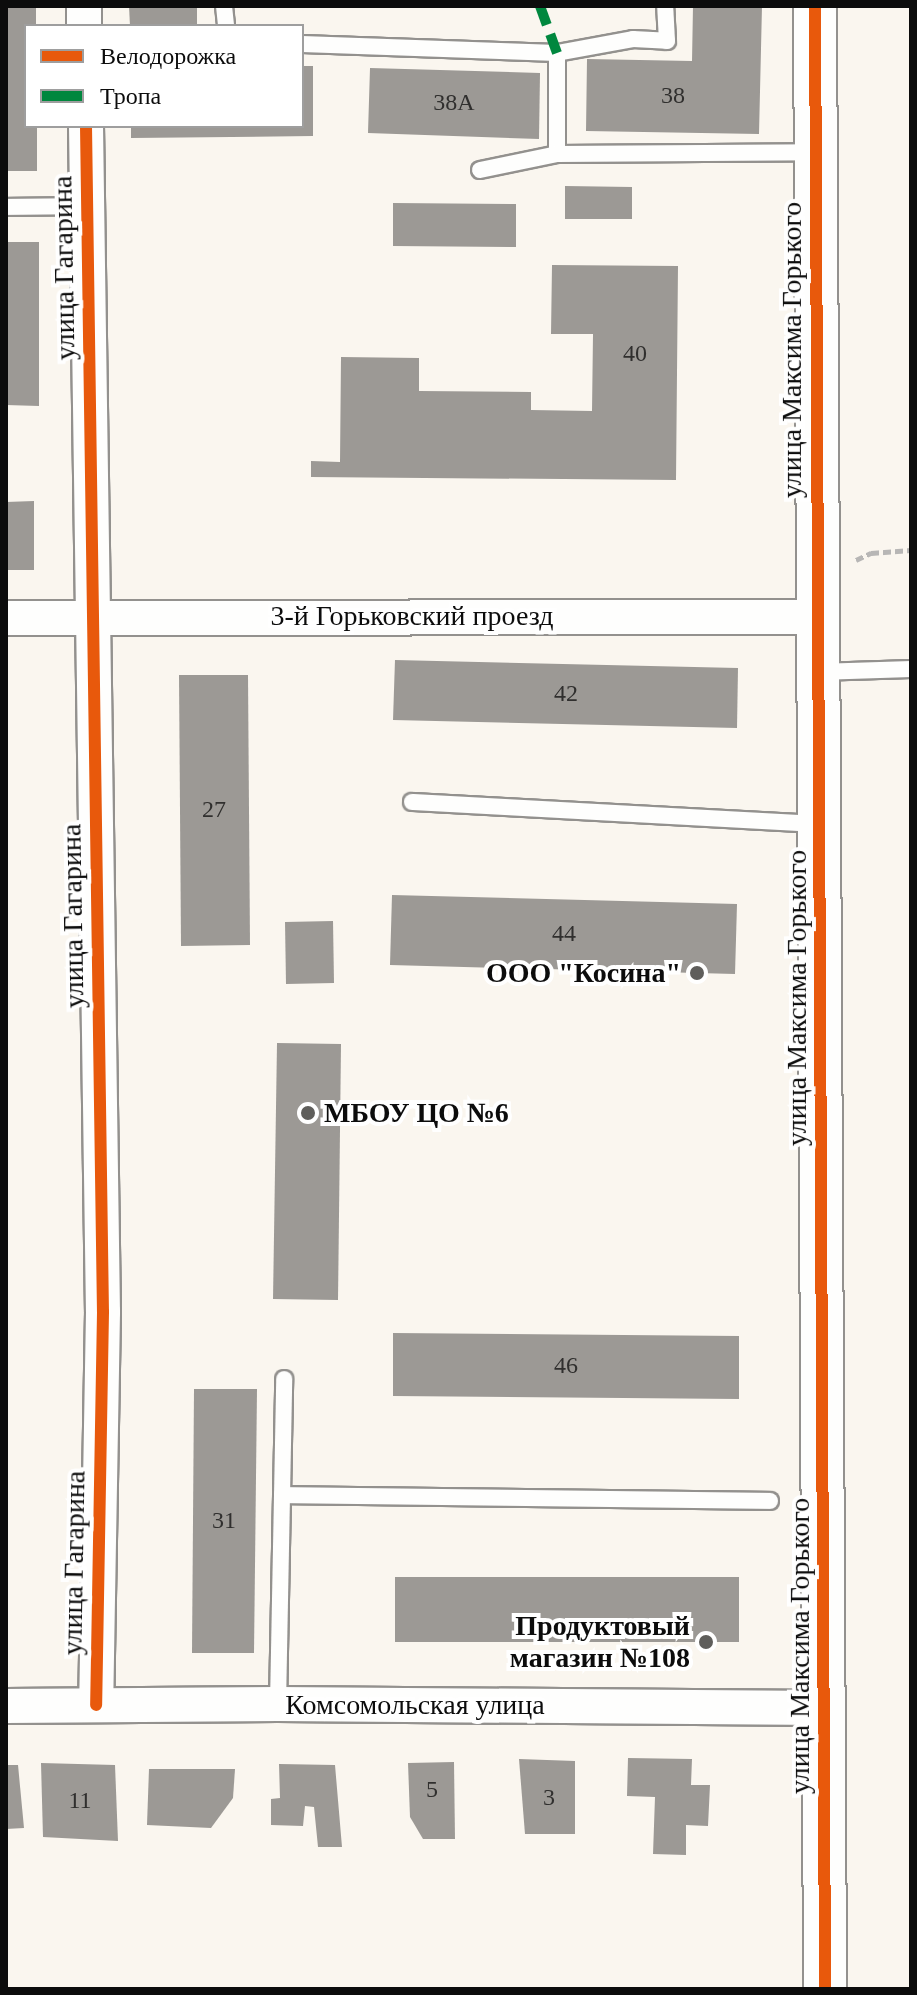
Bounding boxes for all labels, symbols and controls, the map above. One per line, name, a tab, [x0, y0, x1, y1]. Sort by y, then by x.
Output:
legend	[24, 24, 304, 128]
text: Велодорожка	[100, 43, 236, 69]
house number: 38	[661, 82, 685, 110]
text: Тропа	[100, 83, 161, 109]
house number: 38А	[433, 89, 475, 117]
street label: улица Гагарина	[46, 176, 82, 360]
street label: улица Максима Горького	[775, 202, 809, 498]
house number: 40	[623, 340, 647, 368]
street label: 3-й Горьковский проезд	[271, 599, 553, 633]
house number: 42	[554, 680, 578, 708]
house number: 27	[202, 796, 226, 824]
street label: улица Гагарина	[55, 824, 91, 1008]
street label: улица Максима Горького	[780, 850, 814, 1146]
house number: 44	[552, 920, 576, 948]
place label: ООО "Косина"	[486, 956, 681, 990]
marker: ООО "Косина"	[688, 964, 706, 982]
place label: МБОУ ЦО №6	[324, 1096, 509, 1130]
marker: МБОУ ЦО №6	[299, 1104, 317, 1122]
house number: 46	[554, 1352, 578, 1380]
street label: улица Гагарина	[56, 1471, 92, 1655]
street label: улица Максима Горького	[783, 1498, 817, 1794]
house number: 31	[212, 1507, 236, 1535]
place label: Продуктовый магазин №108	[510, 1609, 690, 1675]
marker: Продуктовый магазин №108	[697, 1633, 715, 1651]
street label: Комсомольская улица	[285, 1688, 545, 1722]
house number: 5	[426, 1776, 438, 1804]
house number: 3	[543, 1784, 555, 1812]
house number: 11	[68, 1787, 92, 1815]

